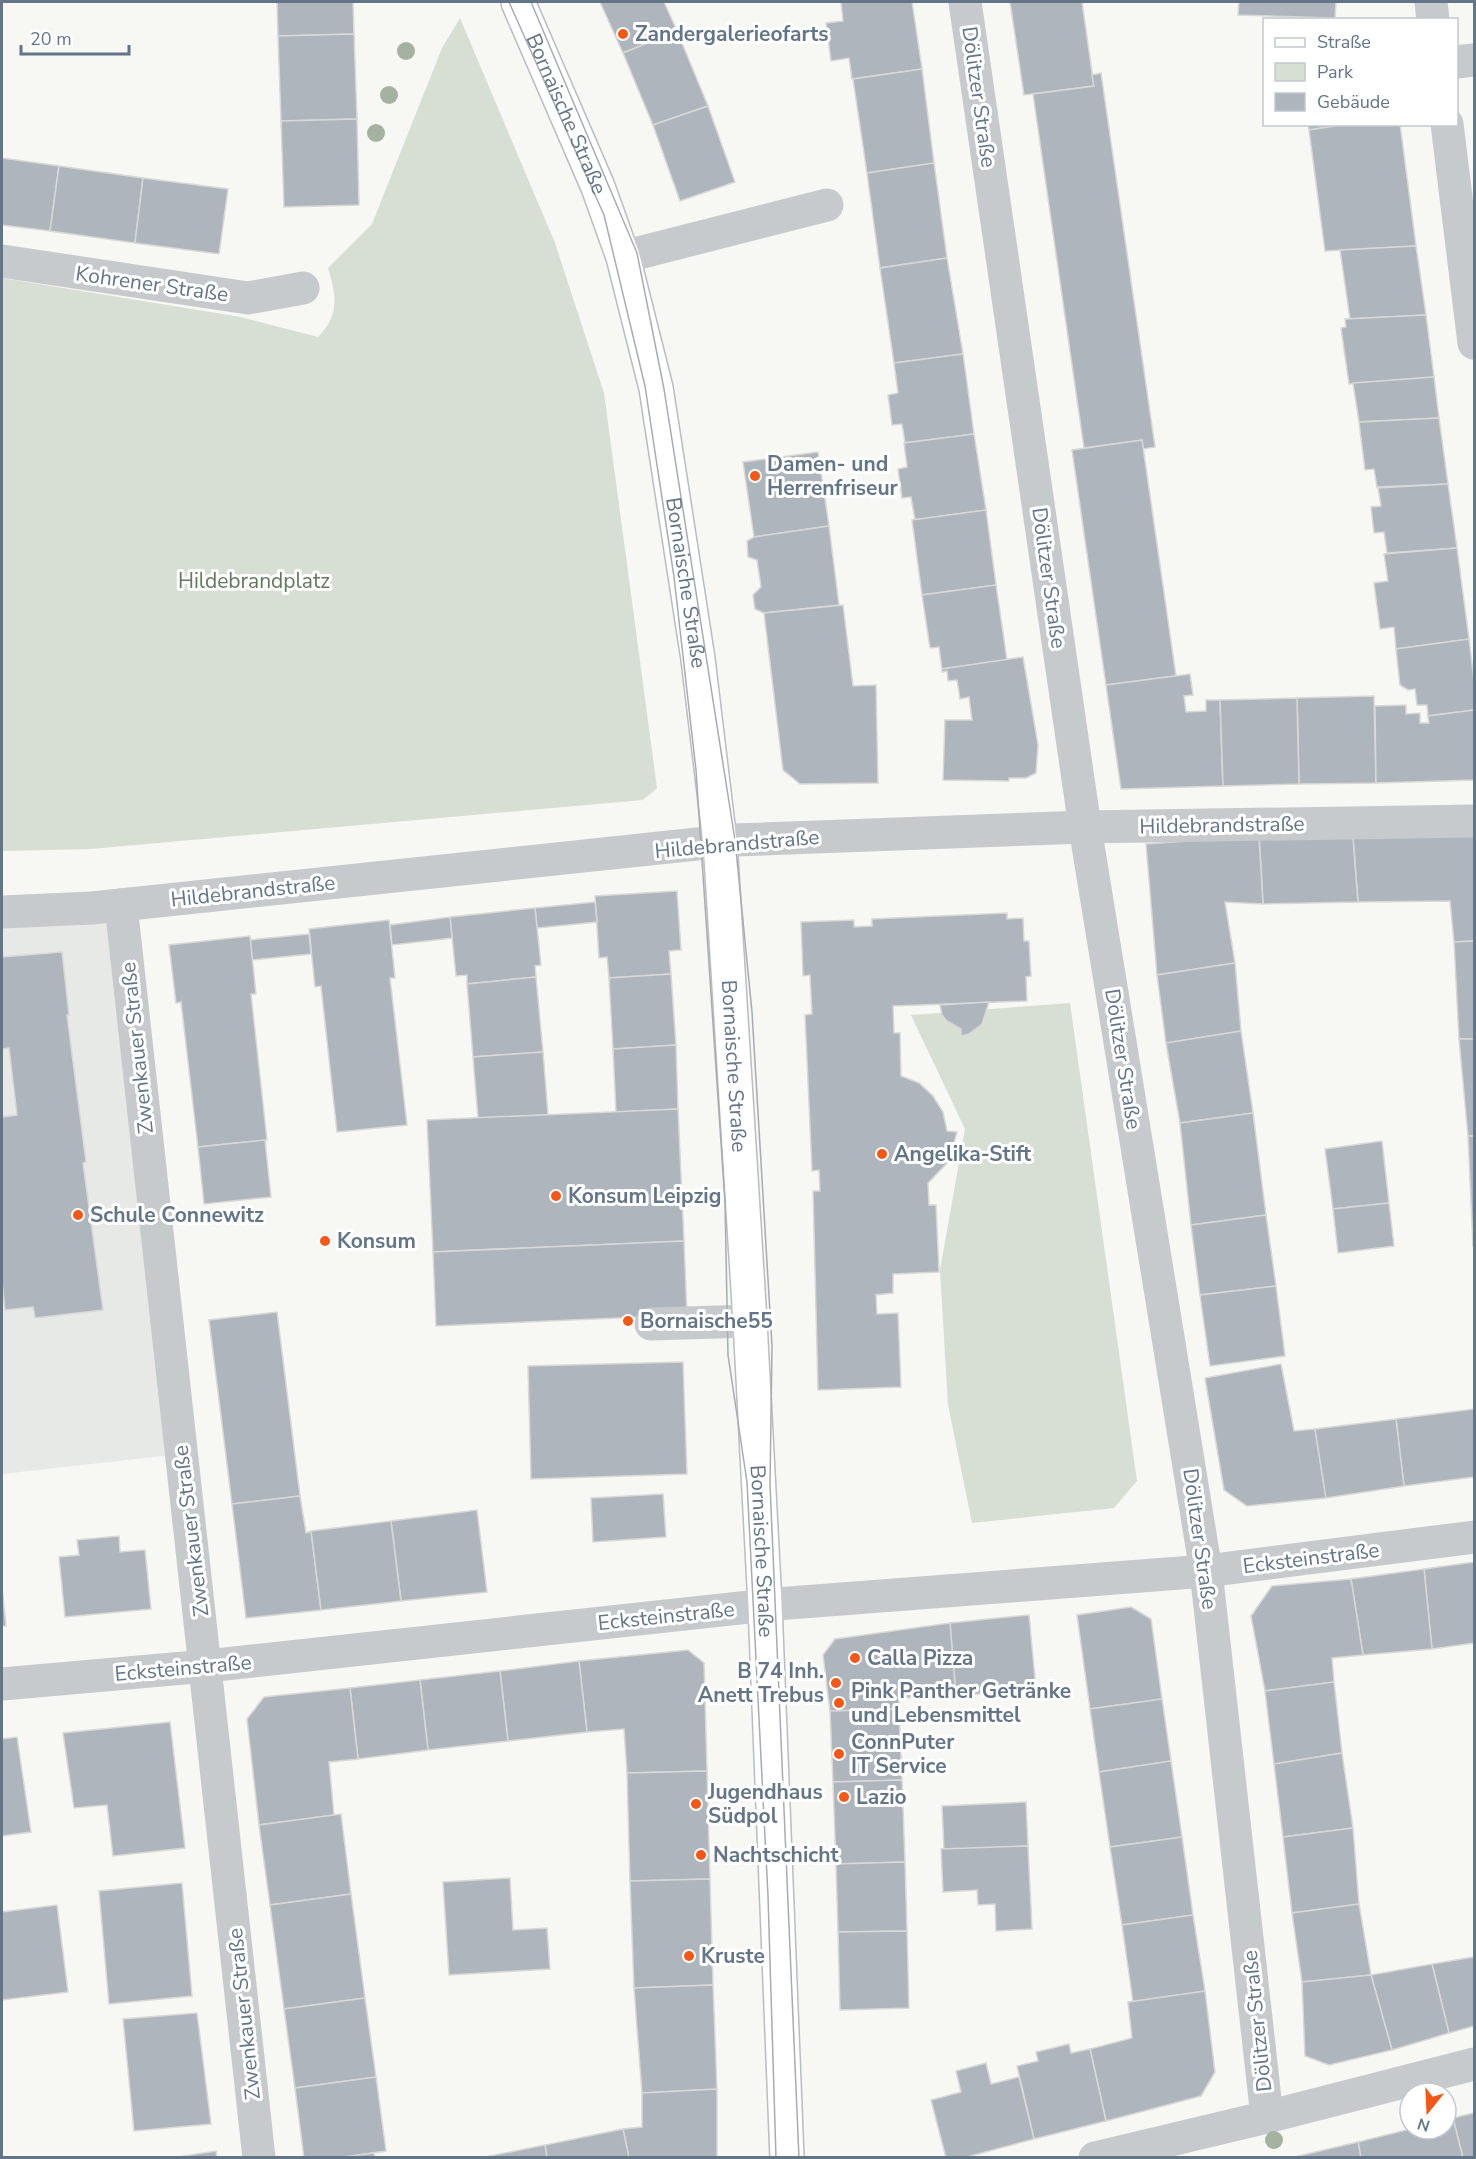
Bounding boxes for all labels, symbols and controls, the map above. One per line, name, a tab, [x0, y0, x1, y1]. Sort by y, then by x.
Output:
scale bar	[21, 18, 129, 56]
legend	[1263, 18, 1458, 126]
place label: Zandergalerieofarts	[635, 20, 829, 48]
street label: Dölitzer Straße	[955, 25, 1003, 169]
text: 20 m	[30, 27, 72, 51]
marker: Zandergalerieofarts	[616, 27, 630, 41]
street label: Bornaische Straße	[519, 29, 613, 198]
text: Straße	[1317, 30, 1371, 54]
text: Park	[1317, 60, 1354, 84]
text: Gebäude	[1317, 90, 1390, 114]
street label: Kohrener Straße	[74, 259, 230, 309]
place label: Damen- und Herrenfriseur	[767, 450, 899, 502]
marker: Damen- und Herrenfriseur	[748, 469, 762, 483]
street label: Bornaische Straße	[659, 495, 713, 670]
street label: Dölitzer Straße	[1025, 506, 1073, 650]
park label: Hildebrandplatz	[178, 567, 330, 595]
street label: Hildebrandstraße	[1139, 810, 1305, 840]
street label: Hildebrandstraße	[653, 823, 821, 865]
street label: Hildebrandstraße	[169, 868, 337, 914]
street label: Zwenkauer Straße	[114, 961, 160, 1135]
street label: Bornaische Straße	[715, 979, 753, 1153]
street label: Dölitzer Straße	[1098, 987, 1148, 1131]
place label: Angelika-Stift	[894, 1140, 1032, 1168]
marker: Angelika-Stift	[875, 1147, 889, 1161]
place label: Konsum Leipzig	[568, 1182, 721, 1210]
marker: Konsum Leipzig	[549, 1189, 563, 1203]
place label: Schule Connewitz	[90, 1201, 264, 1229]
marker: Schule Connewitz	[71, 1208, 85, 1222]
place label: Konsum	[337, 1227, 416, 1255]
marker: Konsum	[318, 1234, 332, 1248]
place label: Bornaische55	[640, 1307, 773, 1335]
marker: Bornaische55	[621, 1314, 635, 1328]
street label: Zwenkauer Straße	[167, 1444, 215, 1618]
street label: Bornaische Straße	[744, 1464, 780, 1638]
street label: Dölitzer Straße	[1176, 1467, 1224, 1611]
street label: Ecksteinstraße	[1241, 1536, 1381, 1580]
street label: Ecksteinstraße	[596, 1595, 736, 1637]
place label: Calla Pizza	[867, 1644, 973, 1672]
street label: Ecksteinstraße	[113, 1648, 253, 1688]
marker: Calla Pizza	[848, 1651, 862, 1665]
place label: B 74 Inh. Anett Trebus	[698, 1657, 824, 1709]
marker: B 74 Inh. Anett Trebus	[829, 1676, 843, 1690]
place label: Pink Panther Getränke und Lebensmittel	[851, 1677, 1071, 1729]
marker: Pink Panther Getränke und Lebensmittel	[832, 1696, 846, 1710]
place label: ConnPuter IT Service	[851, 1728, 955, 1780]
marker: ConnPuter IT Service	[832, 1747, 846, 1761]
place label: Jugendhaus Südpol	[707, 1778, 823, 1830]
place label: Lazio	[856, 1783, 907, 1811]
marker: Lazio	[837, 1790, 851, 1804]
marker: Jugendhaus Südpol	[689, 1797, 703, 1811]
place label: Nachtschicht	[713, 1841, 839, 1869]
marker: Nachtschicht	[694, 1848, 708, 1862]
street label: Zwenkauer Straße	[221, 1927, 267, 2101]
place label: Kruste	[701, 1942, 765, 1970]
marker: Kruste	[682, 1949, 696, 1963]
street label: Dölitzer Straße	[1236, 1949, 1278, 2093]
north arrow	[1398, 2081, 1458, 2141]
text: N	[1415, 2112, 1433, 2137]

